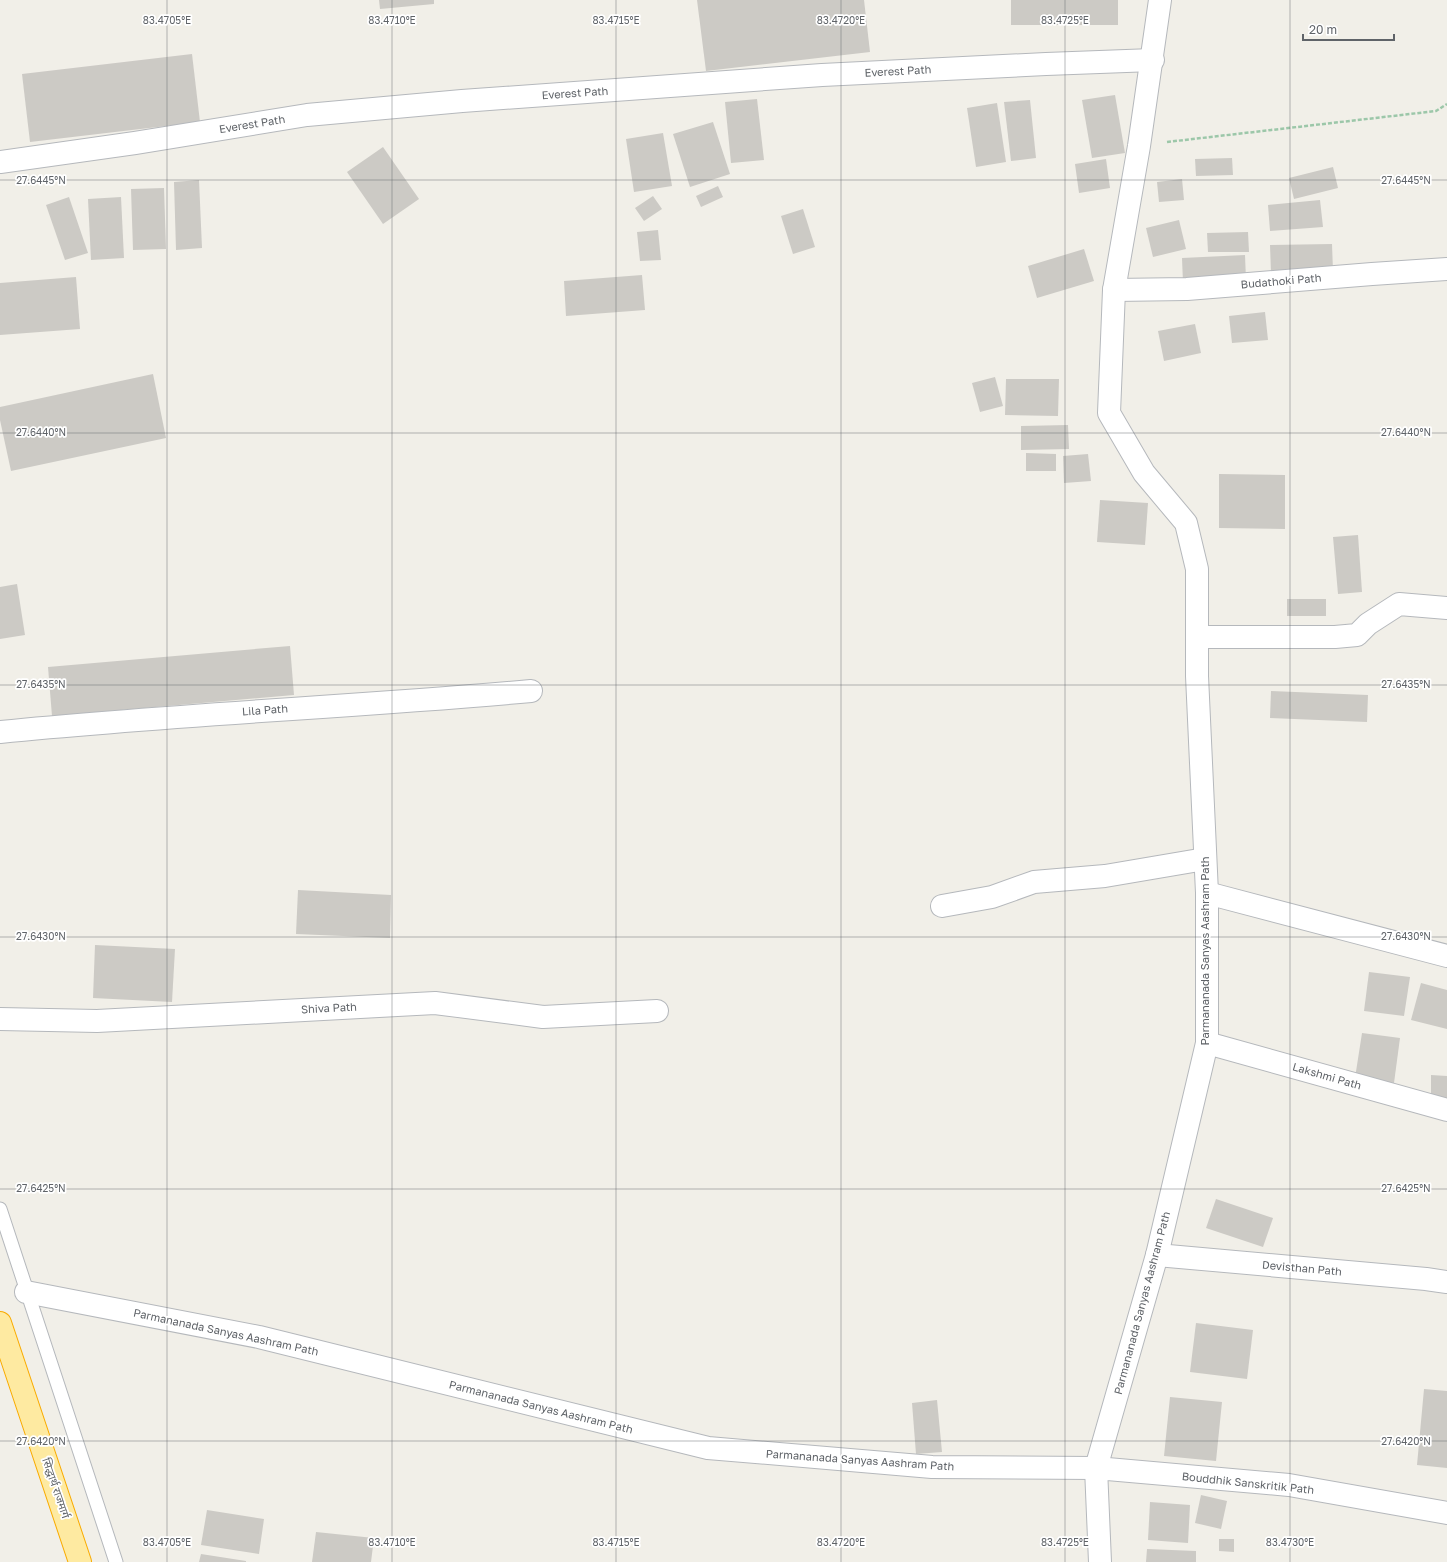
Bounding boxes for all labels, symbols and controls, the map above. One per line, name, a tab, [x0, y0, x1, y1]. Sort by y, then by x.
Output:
text: 83.4705°E	[143, 14, 191, 26]
text: 83.4710°E	[368, 14, 416, 26]
text: 83.4715°E	[593, 14, 640, 26]
text: 83.4720°E	[817, 14, 865, 26]
text: 83.4725°E	[1041, 14, 1089, 26]
scale bar	[1303, 16, 1394, 42]
text: 20 m	[1309, 22, 1337, 37]
street label: Everest Path	[864, 62, 932, 79]
street label: Everest Path	[541, 84, 609, 101]
street label: Everest Path	[218, 112, 286, 135]
text: 27.6445°N	[16, 174, 66, 186]
text: 27.6445°N	[1381, 174, 1431, 186]
street label: Budathoki Path	[1240, 270, 1322, 291]
text: 27.6440°N	[16, 426, 66, 438]
text: 27.6440°N	[1381, 426, 1431, 438]
text: 27.6435°N	[16, 678, 66, 690]
text: 27.6435°N	[1381, 678, 1431, 690]
street label: Lila Path	[242, 701, 288, 718]
street label: Parmananada Sanyas Aashram Path	[1198, 856, 1211, 1046]
text: 27.6430°N	[16, 930, 66, 942]
text: 27.6430°N	[1381, 930, 1431, 942]
street label: Shiva Path	[301, 1000, 357, 1015]
street label: Lakshmi Path	[1291, 1059, 1363, 1092]
text: 27.6425°N	[16, 1182, 66, 1194]
text: 27.6425°N	[1381, 1182, 1431, 1194]
street label: Parmananada Sanyas Aashram Path	[1111, 1210, 1172, 1396]
street label: Devisthan Path	[1262, 1258, 1342, 1277]
street label: Parmananada Sanyas Aashram Path	[132, 1305, 320, 1358]
street label: Parmananada Sanyas Aashram Path	[448, 1377, 634, 1436]
text: 27.6420°N	[16, 1435, 66, 1447]
text: 27.6420°N	[1381, 1435, 1431, 1447]
street label: Parmananada Sanyas Aashram Path	[765, 1446, 955, 1473]
street label: सिद्धार्थ राजमार्ग	[40, 1456, 73, 1521]
street label: Bouddhik Sanskritik Path	[1181, 1469, 1315, 1496]
text: 83.4705°E	[143, 1536, 191, 1548]
text: 83.4710°E	[368, 1536, 416, 1548]
text: 83.4715°E	[593, 1536, 640, 1548]
text: 83.4720°E	[817, 1536, 865, 1548]
text: 83.4725°E	[1041, 1536, 1089, 1548]
text: 83.4730°E	[1266, 1536, 1314, 1548]

